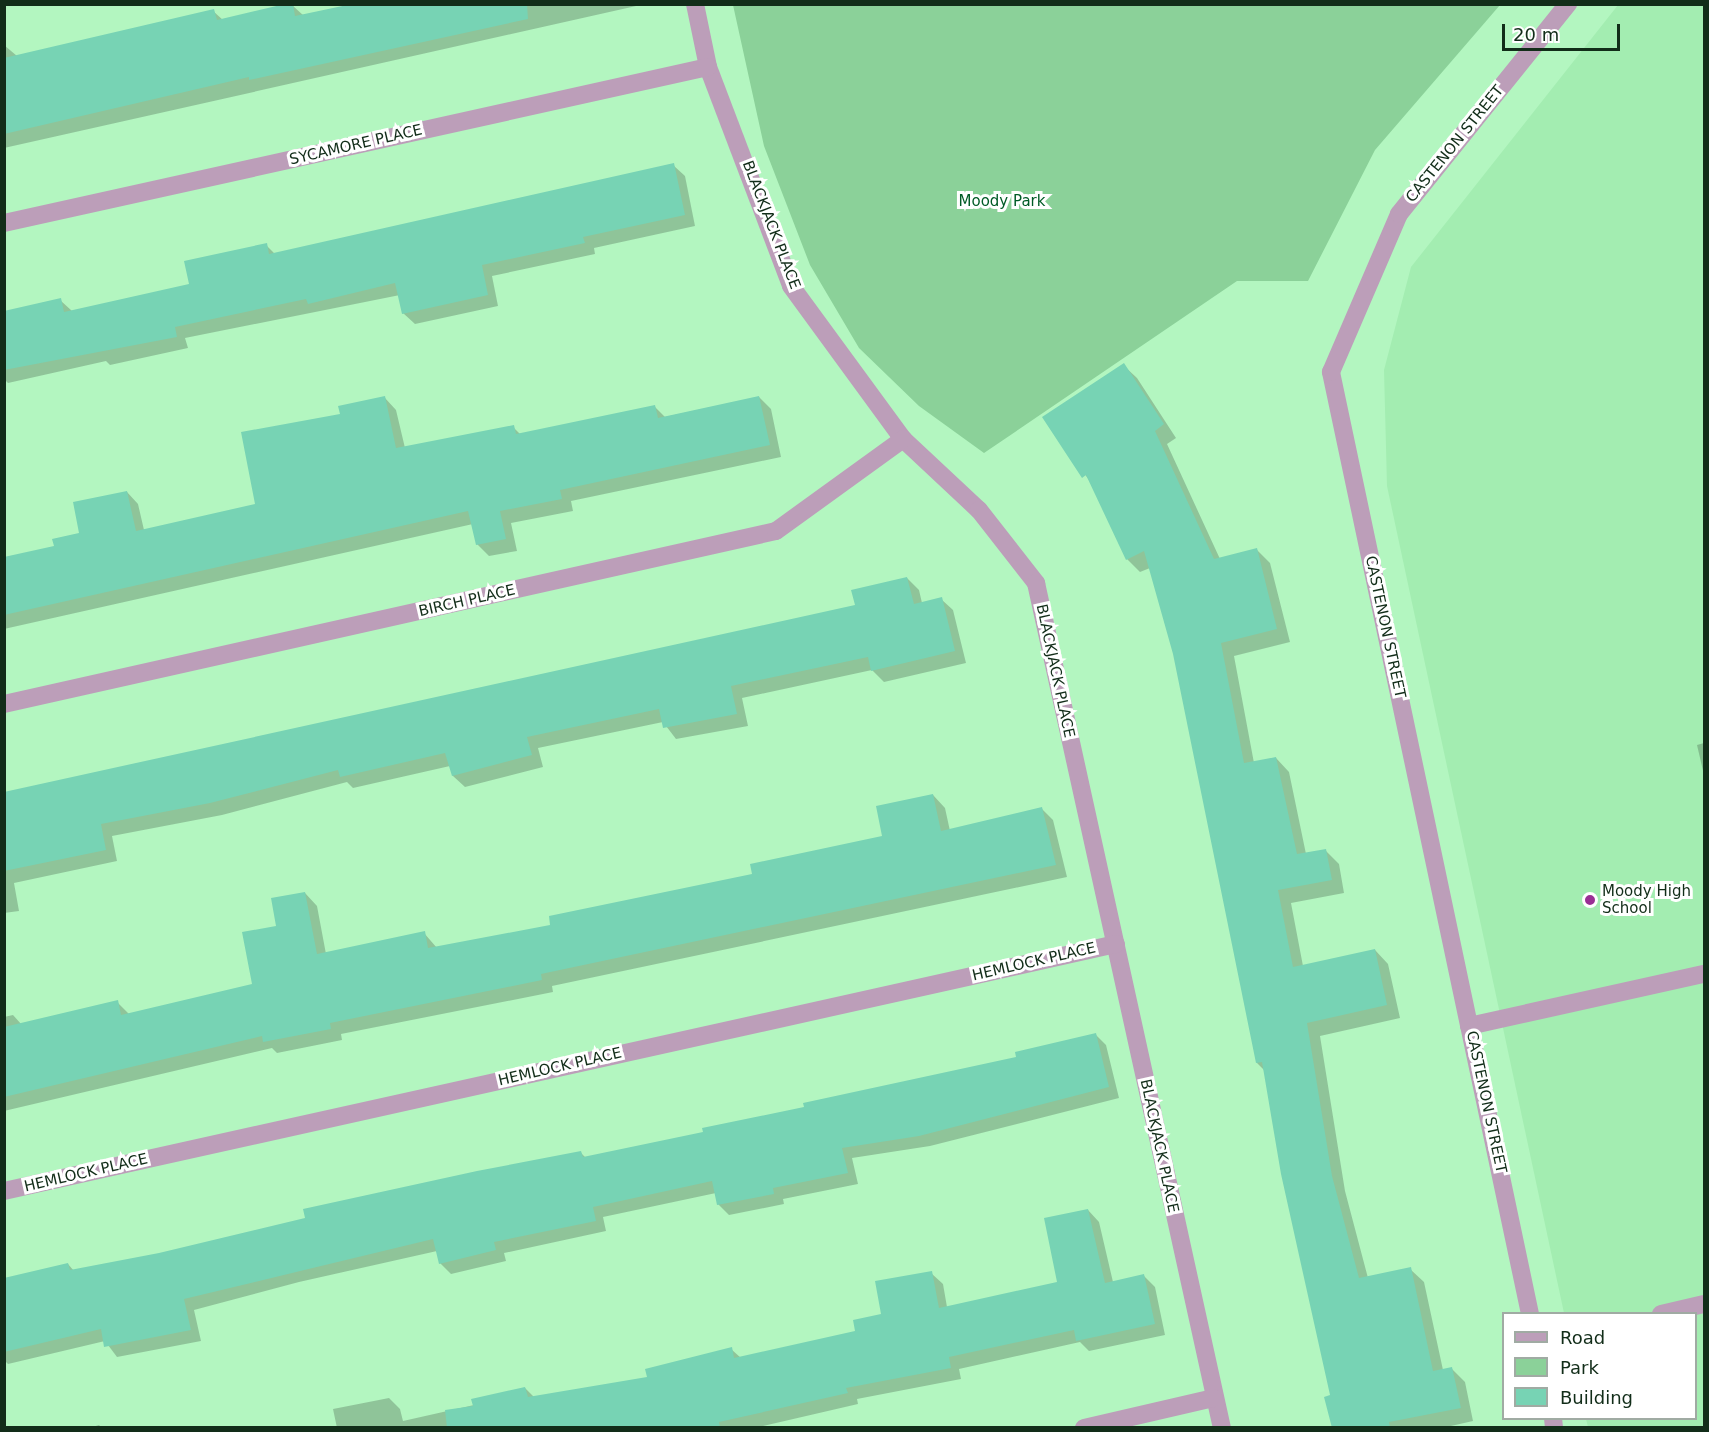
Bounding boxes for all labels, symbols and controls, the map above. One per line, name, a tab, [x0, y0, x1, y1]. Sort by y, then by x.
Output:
scale bar	[1505, 12, 1624, 50]
text: 20 m	[1513, 24, 1559, 45]
street label: CASTENON STREET	[1402, 82, 1508, 206]
street label: SYCAMORE PLACE	[288, 121, 424, 169]
street label: BLACKJACK PLACE	[738, 158, 804, 292]
park label: Moody Park	[959, 193, 1045, 211]
street label: CASTENON STREET	[1361, 554, 1409, 700]
street label: BIRCH PLACE	[417, 581, 517, 621]
street label: BLACKJACK PLACE	[1032, 603, 1078, 739]
place label: Moody High School	[1602, 882, 1691, 917]
marker: Moody High School	[1583, 893, 1597, 907]
street label: HEMLOCK PLACE	[971, 939, 1097, 985]
street label: CASTENON STREET	[1462, 1029, 1510, 1175]
street label: HEMLOCK PLACE	[497, 1044, 623, 1090]
street label: BLACKJACK PLACE	[1136, 1078, 1182, 1214]
street label: HEMLOCK PLACE	[23, 1150, 149, 1196]
legend	[1502, 1312, 1697, 1420]
text: Road	[1560, 1327, 1605, 1348]
text: Park	[1560, 1357, 1599, 1378]
text: Building	[1560, 1387, 1633, 1408]

